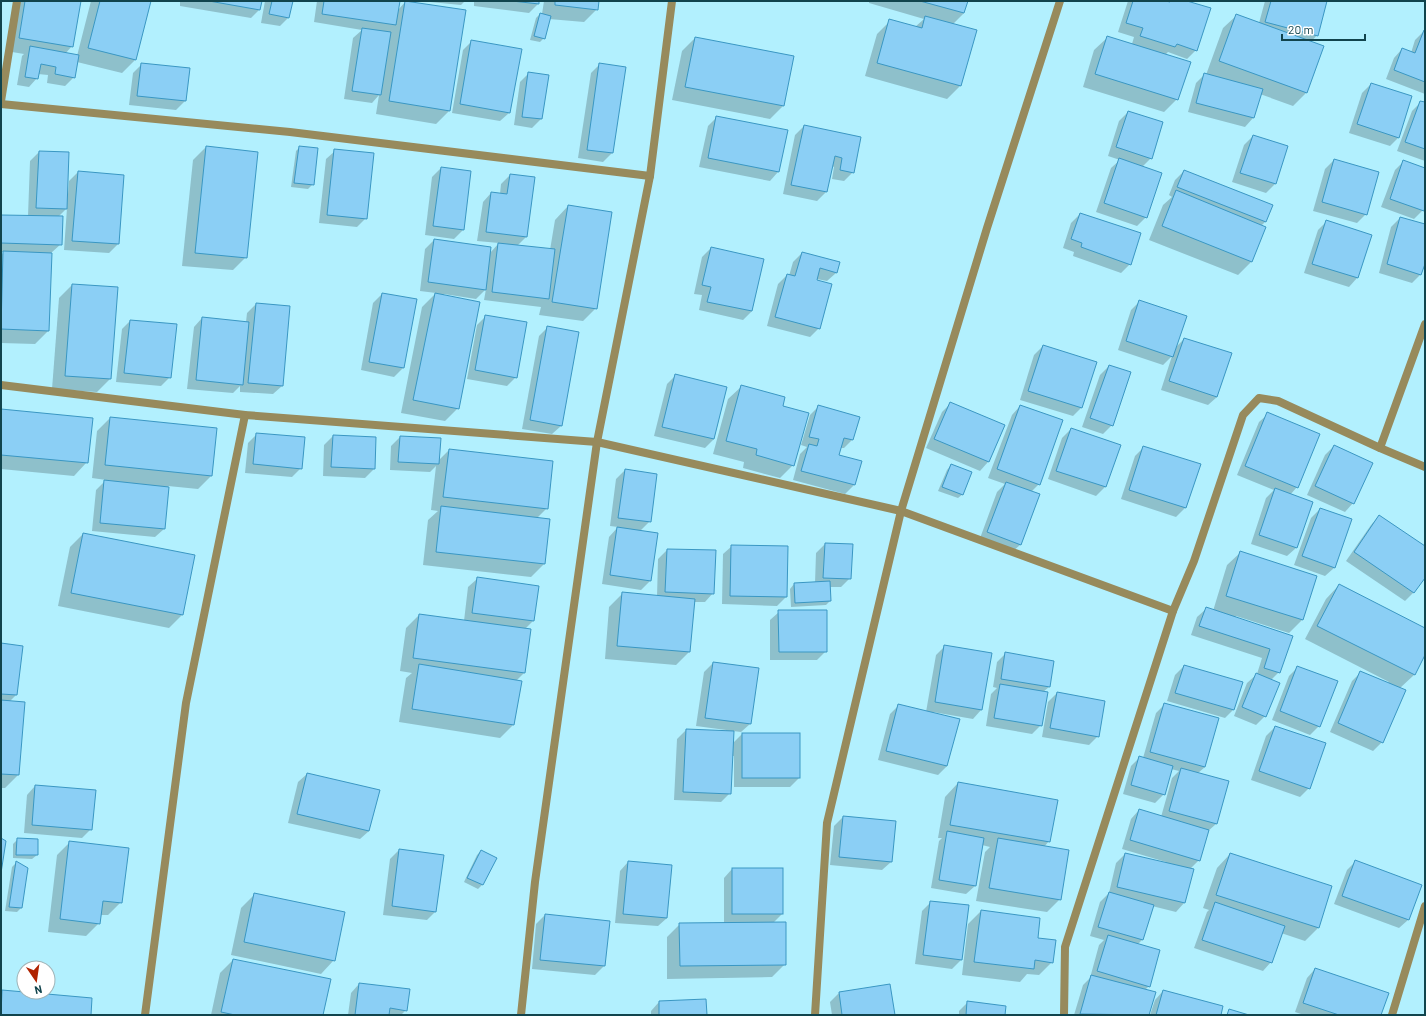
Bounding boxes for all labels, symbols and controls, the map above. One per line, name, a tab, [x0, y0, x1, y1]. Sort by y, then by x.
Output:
scale bar	[1282, 16, 1365, 42]
text: 20 m	[1288, 22, 1314, 36]
north arrow	[16, 960, 56, 1000]
text: N	[33, 983, 43, 997]

